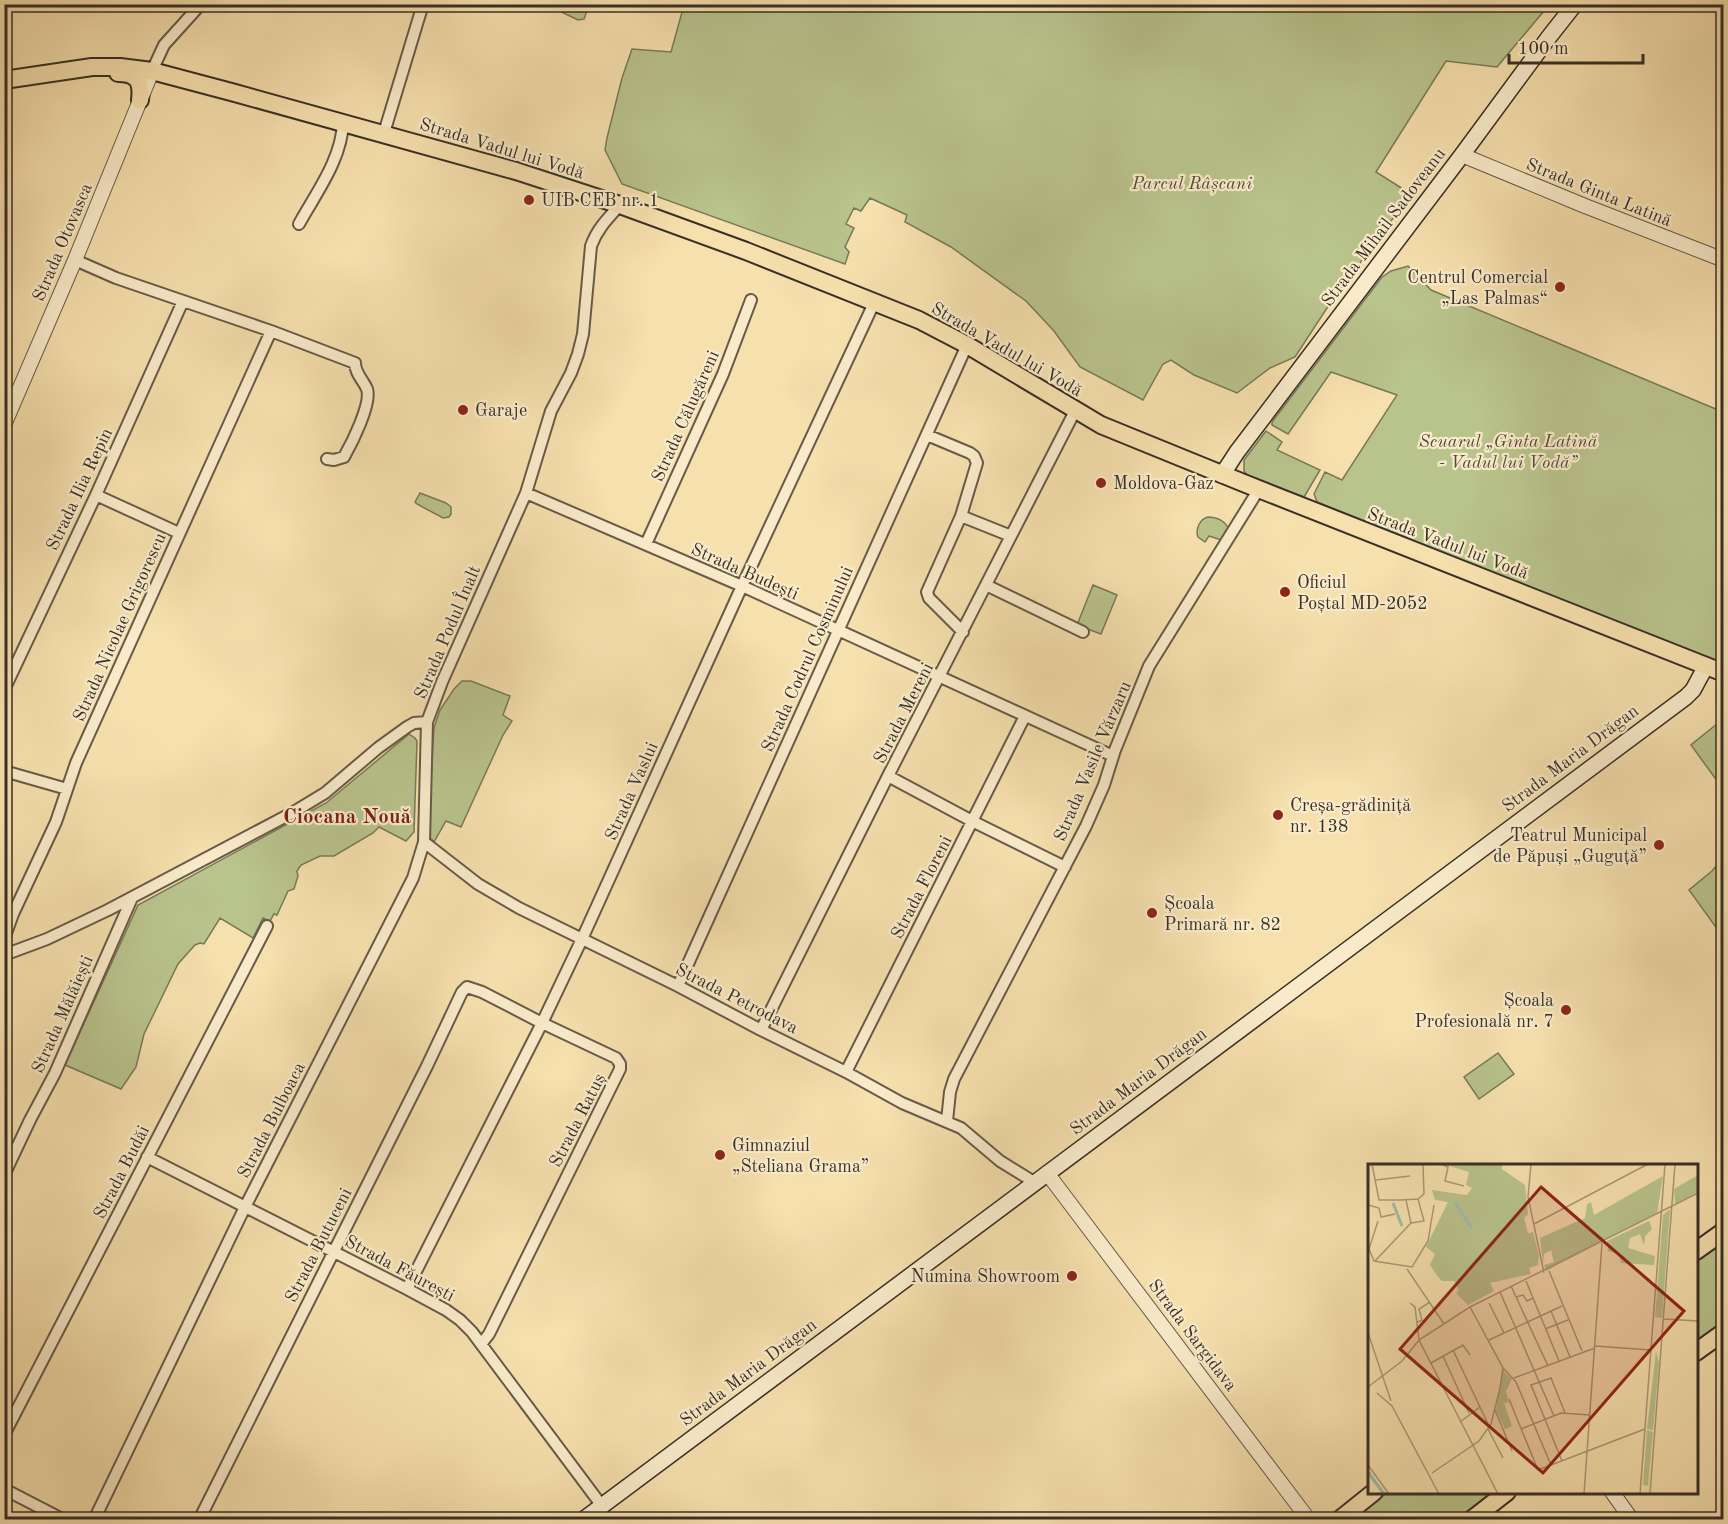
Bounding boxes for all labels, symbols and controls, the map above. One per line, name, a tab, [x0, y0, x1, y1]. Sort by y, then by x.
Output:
scale bar	[1509, 27, 1642, 65]
text: 100 m	[1518, 40, 1569, 58]
street label: Strada Vadul lui Vodă	[417, 115, 586, 183]
street label: Strada Mihail Sadoveanu	[1318, 145, 1449, 310]
street label: Strada Ginta Latină	[1523, 155, 1674, 230]
park label: Parcul Râșcani	[1131, 175, 1252, 194]
street label: Strada Otovasca	[30, 181, 96, 304]
place label: UIB CEB nr. 1	[541, 192, 659, 210]
marker: UIB CEB nr. 1	[522, 193, 536, 207]
place label: Centrul Comercial „Las Palmas“	[1407, 269, 1548, 308]
marker: Centrul Comercial „Las Palmas“	[1553, 280, 1567, 294]
street label: Strada Vadul lui Vodă	[928, 299, 1085, 400]
street label: Strada Călugăreni	[649, 348, 723, 485]
place label: Garaje	[475, 402, 527, 420]
marker: Garaje	[456, 403, 470, 417]
street label: Strada Ilia Repin	[44, 425, 116, 553]
park label: Scuarul „Ginta Latină - Vadul lui Vodă”	[1419, 433, 1598, 472]
place label: Moldova-Gaz	[1113, 475, 1214, 493]
marker: Moldova-Gaz	[1094, 476, 1108, 490]
street label: Strada Vadul lui Vodă	[1365, 505, 1531, 583]
street label: Strada Nicolae Grigorescu	[70, 530, 170, 724]
street label: Strada Budești	[688, 540, 801, 605]
street label: Strada Podul Înalt	[408, 561, 484, 702]
street label: Strada Codrul Cosminului	[759, 564, 857, 755]
place label: Oficiul Poștal MD-2052	[1297, 574, 1428, 614]
marker: Oficiul Poștal MD-2052	[1278, 585, 1292, 599]
street label: Strada Mereni	[871, 660, 937, 767]
street label: Strada Vasile Vărzaru	[1051, 678, 1135, 844]
street label: Strada Maria Drăgan	[1499, 702, 1642, 816]
street label: Strada Vaslui	[602, 739, 662, 843]
place label: Creșa-grădiniță nr. 138	[1290, 797, 1411, 836]
district label: Ciocana Nouă	[283, 807, 411, 828]
marker: Creșa-grădiniță nr. 138	[1271, 808, 1285, 822]
place label: Teatrul Municipal de Păpuși „Guguță”	[1493, 827, 1647, 867]
street label: Strada Floreni	[888, 833, 956, 942]
marker: Teatrul Municipal de Păpuși „Guguță”	[1652, 838, 1666, 852]
place label: Școala Primară nr. 82	[1164, 895, 1281, 934]
marker: Școala Primară nr. 82	[1145, 906, 1159, 920]
street label: Strada Mălăiești	[29, 953, 98, 1076]
street label: Strada Petrodava	[672, 960, 801, 1038]
place label: Școala Profesională nr. 7	[1415, 992, 1554, 1031]
marker: Școala Profesională nr. 7	[1559, 1003, 1573, 1017]
street label: Strada Maria Drăgan	[1067, 1025, 1210, 1139]
street label: Strada Bulboaca	[235, 1059, 309, 1181]
street label: Strada Ratuș	[547, 1071, 610, 1171]
street label: Strada Budăi	[91, 1123, 153, 1222]
place label: Gimnaziul „Steliana Grama”	[732, 1137, 869, 1176]
marker: Gimnaziul „Steliana Grama”	[713, 1148, 727, 1162]
inset map	[1368, 1164, 1698, 1494]
street label: Strada Butuceni	[282, 1185, 356, 1306]
street label: Strada Făurești	[341, 1232, 458, 1306]
place label: Numina Showroom	[911, 1268, 1060, 1286]
marker: Numina Showroom	[1065, 1269, 1079, 1283]
street label: Strada Sargidava	[1144, 1276, 1240, 1395]
street label: Strada Maria Drăgan	[677, 1316, 820, 1430]

